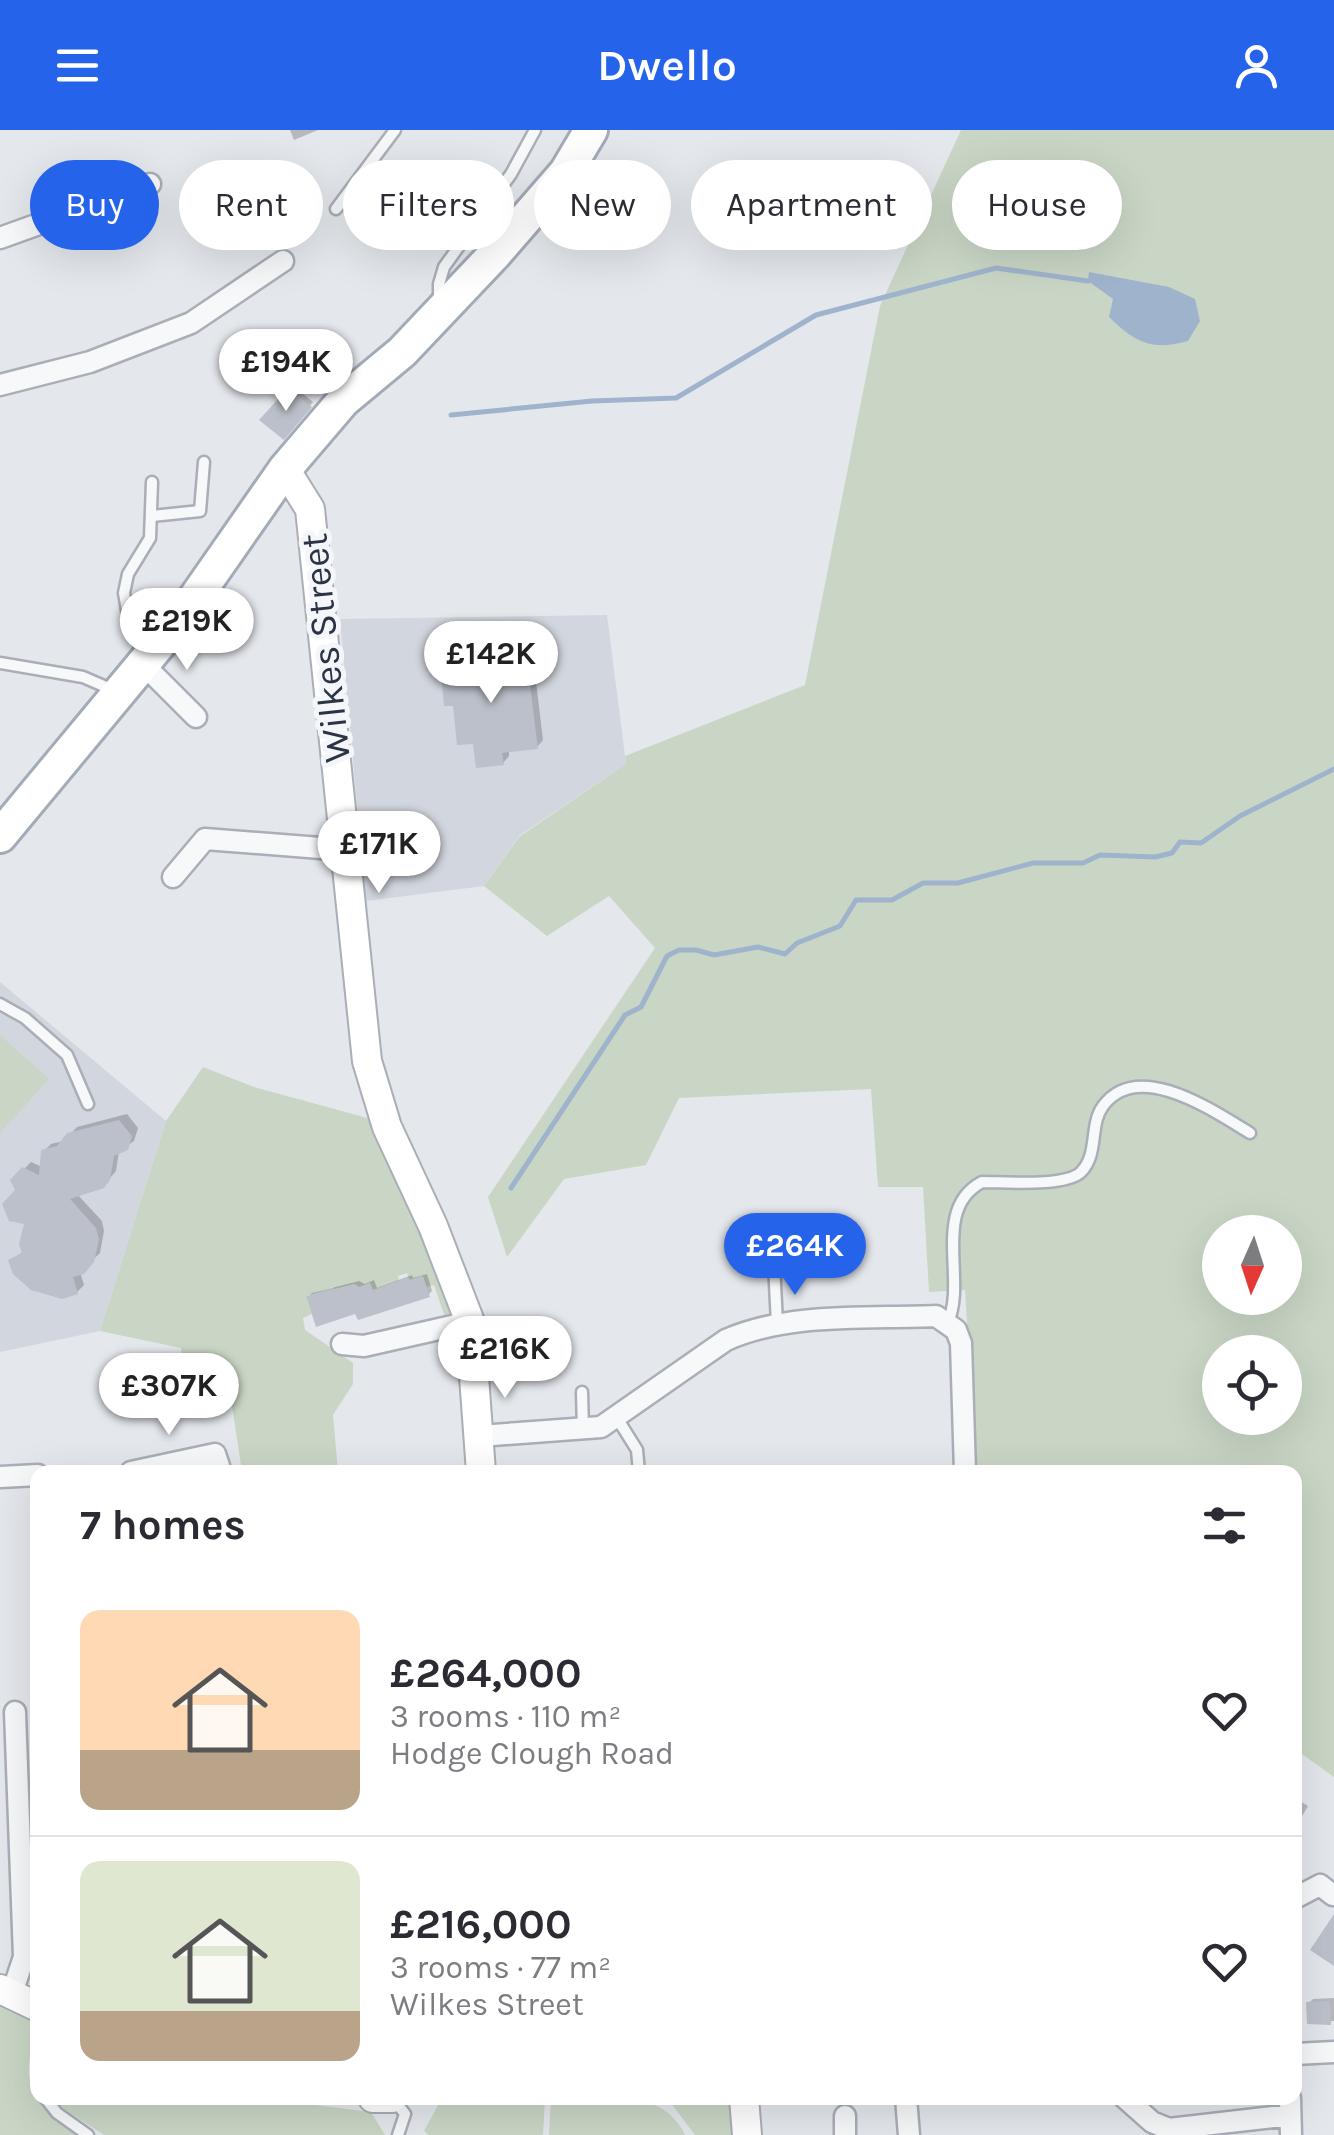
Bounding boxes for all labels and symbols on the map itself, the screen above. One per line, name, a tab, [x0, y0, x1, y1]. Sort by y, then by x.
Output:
pin: £194K	[216, 329, 356, 414]
street label: Wilkes Street	[291, 531, 360, 765]
pin: £219K	[117, 588, 257, 673]
pin: £142K	[421, 621, 561, 706]
pin: £171K	[309, 811, 449, 896]
pin: £264K	[725, 1213, 865, 1298]
north arrow	[1202, 1215, 1302, 1315]
pin: £216K	[435, 1316, 575, 1401]
pin: £307K	[99, 1353, 239, 1438]

